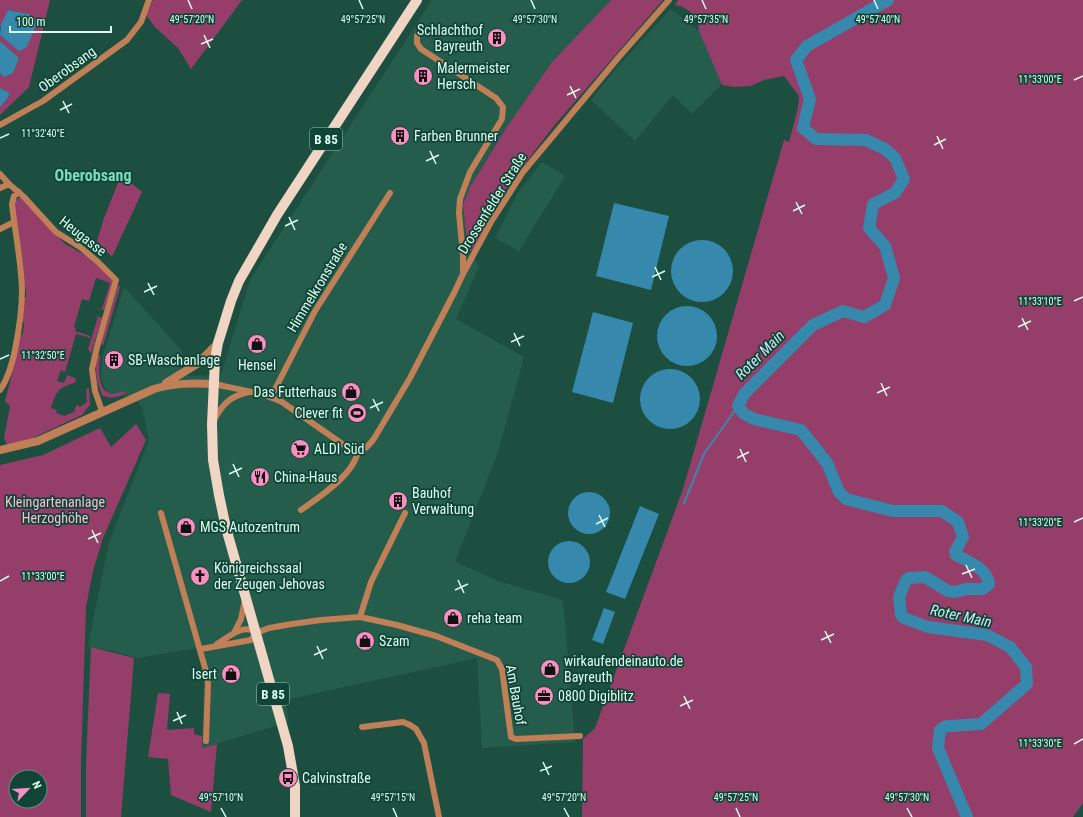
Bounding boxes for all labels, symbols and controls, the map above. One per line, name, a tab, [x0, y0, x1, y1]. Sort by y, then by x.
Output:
scale bar	[10, 8, 111, 34]
text: 49°57'20"N	[170, 14, 214, 25]
text: 49°57'25"N	[341, 14, 385, 25]
text: 49°57'30"N	[513, 14, 557, 25]
text: 49°57'35"N	[684, 14, 728, 25]
text: 49°57'40"N	[856, 14, 900, 25]
text: 100 m	[16, 15, 46, 29]
place label: Schlachthof Bayreuth	[417, 22, 484, 54]
building icon: Schlachthof Bayreuth	[486, 27, 508, 49]
street label: Oberobsang	[35, 43, 99, 95]
place label: Malermeister Hersch	[437, 60, 510, 92]
building icon: Malermeister Hersch	[412, 65, 434, 87]
text: 11°33'00"E	[1018, 74, 1062, 85]
building icon: Farben Brunner	[389, 125, 411, 147]
text: 11°32'40"E	[21, 128, 65, 139]
road number: B 85	[310, 128, 342, 150]
place label: Farben Brunner	[414, 128, 498, 144]
street label: Drossenfelder Straße	[454, 149, 530, 257]
district label: Oberobsang	[55, 166, 131, 185]
street label: Heugasse	[56, 213, 110, 259]
street label: Himmelkronstraße	[284, 239, 350, 335]
text: 11°33'10"E	[1018, 296, 1062, 307]
water label: Roter Main	[732, 327, 788, 383]
shop icon: Hensel	[246, 333, 268, 355]
building icon: SB-Waschanlage	[103, 349, 125, 371]
text: 11°32'50"E	[21, 350, 65, 361]
place label: SB-Waschanlage	[128, 352, 220, 368]
place label: Hensel	[238, 357, 276, 373]
shop icon: Das Futterhaus	[340, 381, 362, 403]
place label: Das Futterhaus	[254, 384, 337, 400]
sports icon: Clever fit	[346, 402, 368, 424]
place label: Clever fit	[294, 405, 343, 421]
supermarket icon: ALDI Süd	[289, 438, 311, 460]
place label: ALDI Süd	[314, 441, 364, 457]
restaurant icon: China-Haus	[249, 466, 271, 488]
place label: China-Haus	[274, 469, 337, 485]
place label: Bauhof Verwaltung	[412, 485, 474, 517]
building icon: Bauhof Verwaltung	[387, 490, 409, 512]
park label: Kleingartenanlage Herzoghöhe	[5, 494, 105, 526]
shop icon: MGS Autozentrum	[175, 516, 197, 538]
text: 11°33'20"E	[1018, 517, 1062, 528]
place label: MGS Autozentrum	[200, 519, 300, 535]
place label: Königreichssaal der Zeugen Jehovas	[214, 560, 325, 592]
church icon: Königreichssaal der Zeugen Jehovas	[189, 565, 211, 587]
text: 11°33'00"E	[21, 571, 65, 582]
water label: Roter Main	[929, 601, 993, 631]
shop icon: reha team	[442, 607, 464, 629]
place label: reha team	[467, 610, 522, 626]
shop icon: Szam	[354, 630, 376, 652]
place label: Szam	[379, 633, 410, 649]
place label: wirkaufendeinauto.de Bayreuth	[564, 653, 684, 685]
shop icon: wirkaufendeinauto.de Bayreuth	[539, 658, 561, 680]
shop icon: Isert	[220, 663, 242, 685]
street label: Am Bauhof	[503, 663, 529, 727]
place label: Isert	[192, 666, 217, 682]
road number: B 85	[257, 683, 289, 705]
office icon: 0800 Digiblitz	[533, 685, 555, 707]
place label: 0800 Digiblitz	[558, 688, 634, 704]
text: 11°33'30"E	[1018, 738, 1062, 749]
bus stop icon: Calvinstraße	[277, 767, 299, 789]
north arrow	[8, 769, 48, 809]
place label: Calvinstraße	[302, 770, 371, 786]
text: N	[29, 779, 44, 791]
text: 49°57'10"N	[199, 792, 243, 803]
text: 49°57'15"N	[371, 792, 415, 803]
text: 49°57'20"N	[542, 792, 586, 803]
text: 49°57'25"N	[714, 792, 758, 803]
text: 49°57'30"N	[885, 792, 929, 803]

